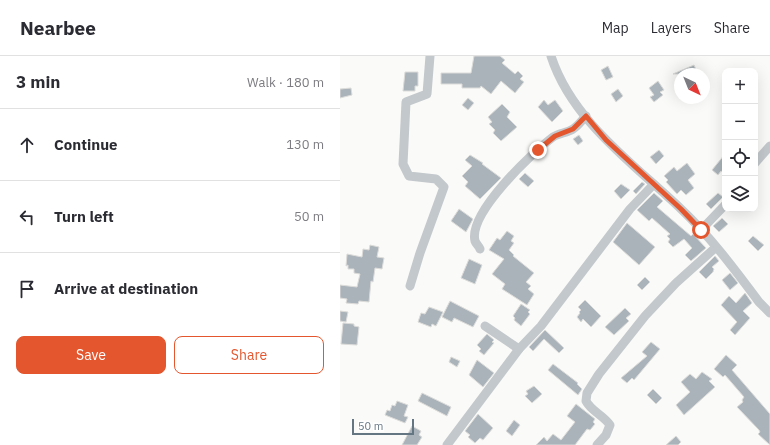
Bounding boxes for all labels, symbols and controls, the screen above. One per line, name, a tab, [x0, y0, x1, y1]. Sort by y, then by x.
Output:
text: Nearbee	[20, 16, 96, 40]
text: Map	[602, 19, 629, 37]
text: Layers	[651, 19, 692, 37]
text: Share	[714, 19, 750, 37]
north arrow	[674, 68, 710, 104]
map controls	[722, 68, 758, 212]
button: +	[722, 68, 758, 104]
text: 3 min	[16, 71, 60, 93]
text: Walk · 180 m	[247, 74, 324, 91]
button: −	[722, 104, 758, 140]
icon: ahead	[16, 134, 38, 156]
text: Continue	[54, 135, 118, 154]
text: 130 m	[286, 136, 324, 153]
button: locate	[722, 140, 758, 176]
route end	[529, 141, 547, 159]
button: layers	[722, 176, 758, 212]
icon: left	[16, 206, 38, 228]
text: Turn left	[54, 207, 114, 226]
text: 50 m	[294, 208, 324, 225]
route start	[692, 221, 710, 239]
icon: arrive	[16, 278, 38, 300]
text: Arrive at destination	[54, 279, 198, 298]
button: Save	[16, 336, 166, 374]
button: Share	[174, 336, 324, 374]
scale bar	[352, 417, 414, 436]
text: 50 m	[358, 419, 383, 433]

